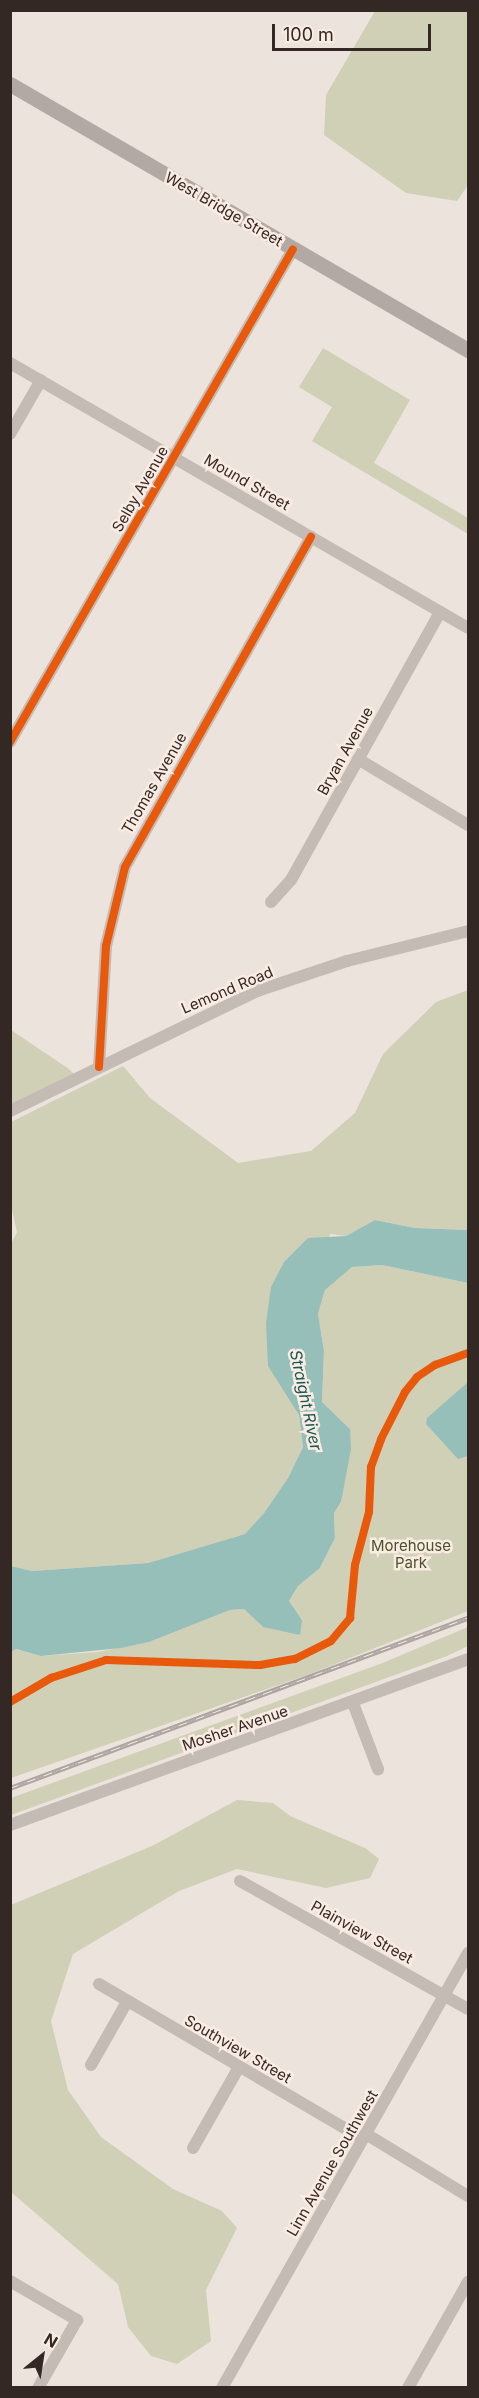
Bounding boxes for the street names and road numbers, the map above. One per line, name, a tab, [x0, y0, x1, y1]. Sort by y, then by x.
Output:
street label: West Bridge Street	[162, 168, 286, 250]
street label: Selby Avenue	[108, 443, 172, 535]
street label: Mound Street	[201, 450, 293, 514]
street label: Bryan Avenue	[313, 704, 377, 798]
street label: Thomas Avenue	[118, 729, 190, 837]
street label: Lemond Road	[178, 963, 276, 1017]
street label: Mosher Avenue	[180, 1701, 290, 1755]
street label: Plainview Street	[308, 1897, 416, 1967]
street label: Southview Street	[181, 2011, 295, 2087]
street label: Linn Avenue Southwest	[283, 2087, 381, 2239]

